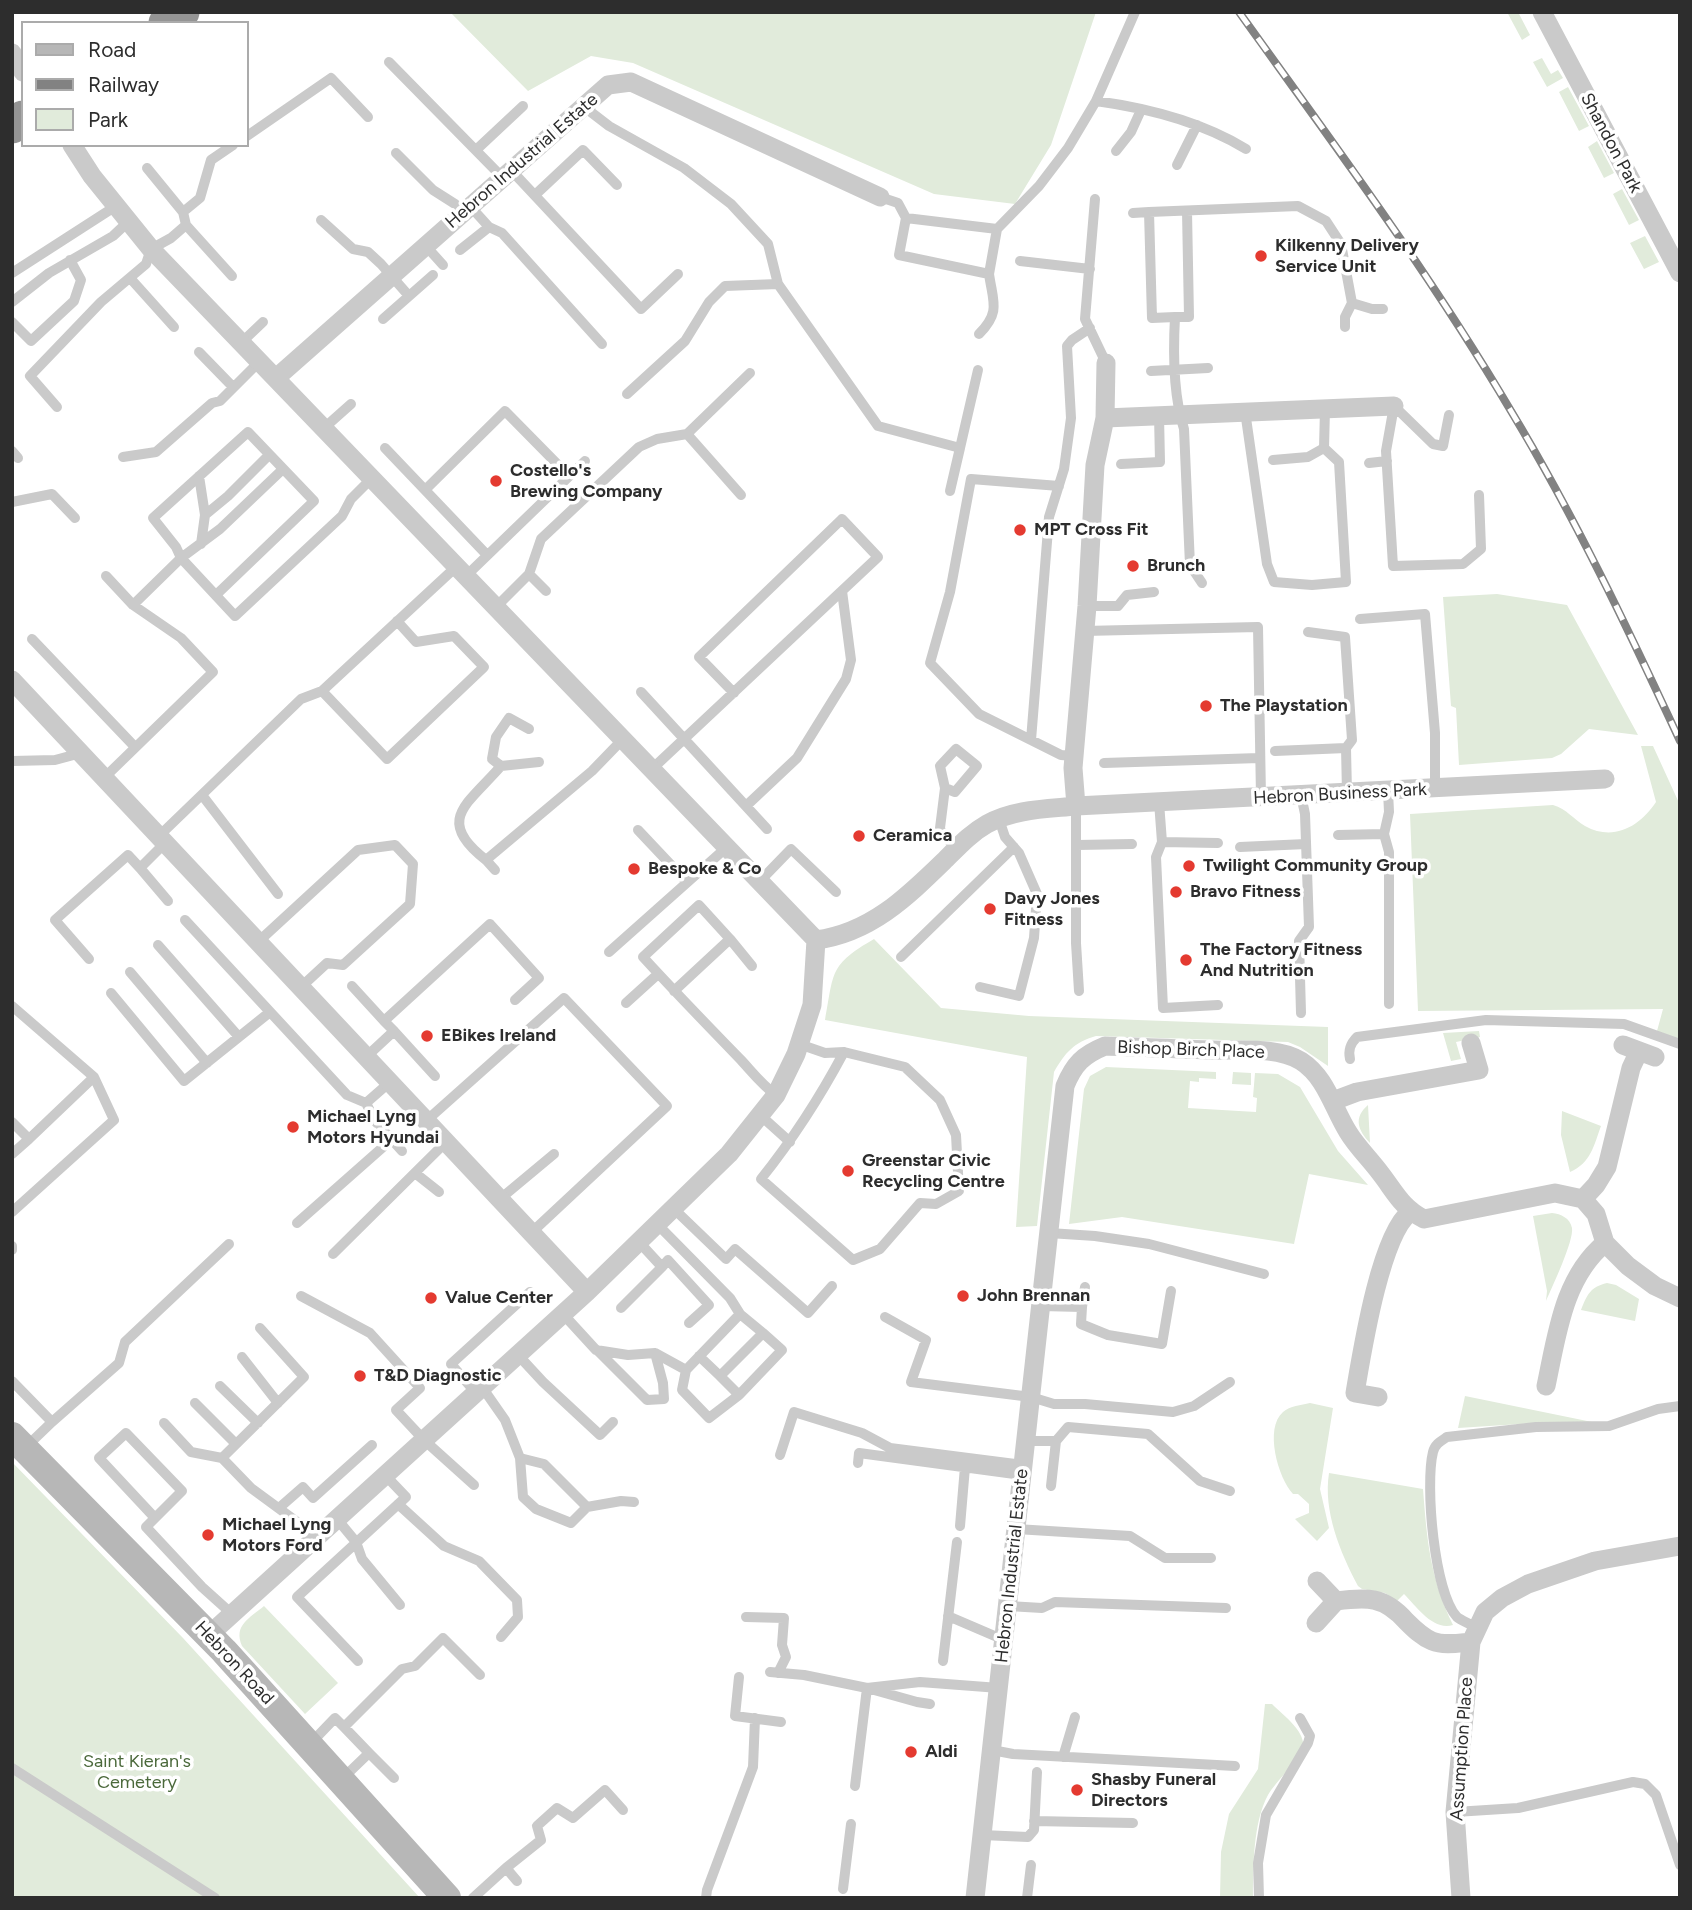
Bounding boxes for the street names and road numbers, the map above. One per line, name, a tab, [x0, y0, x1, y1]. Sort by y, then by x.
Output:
street label: Hebron Industrial Estate	[441, 89, 603, 233]
street label: Shandon Park	[1576, 89, 1646, 197]
street label: Hebron Business Park	[1253, 779, 1427, 809]
street label: Bishop Birch Place	[1117, 1037, 1265, 1063]
street label: Hebron Industrial Estate	[991, 1468, 1033, 1664]
street label: Hebron Road	[190, 1617, 278, 1709]
street label: Assumption Place	[1446, 1676, 1478, 1822]

